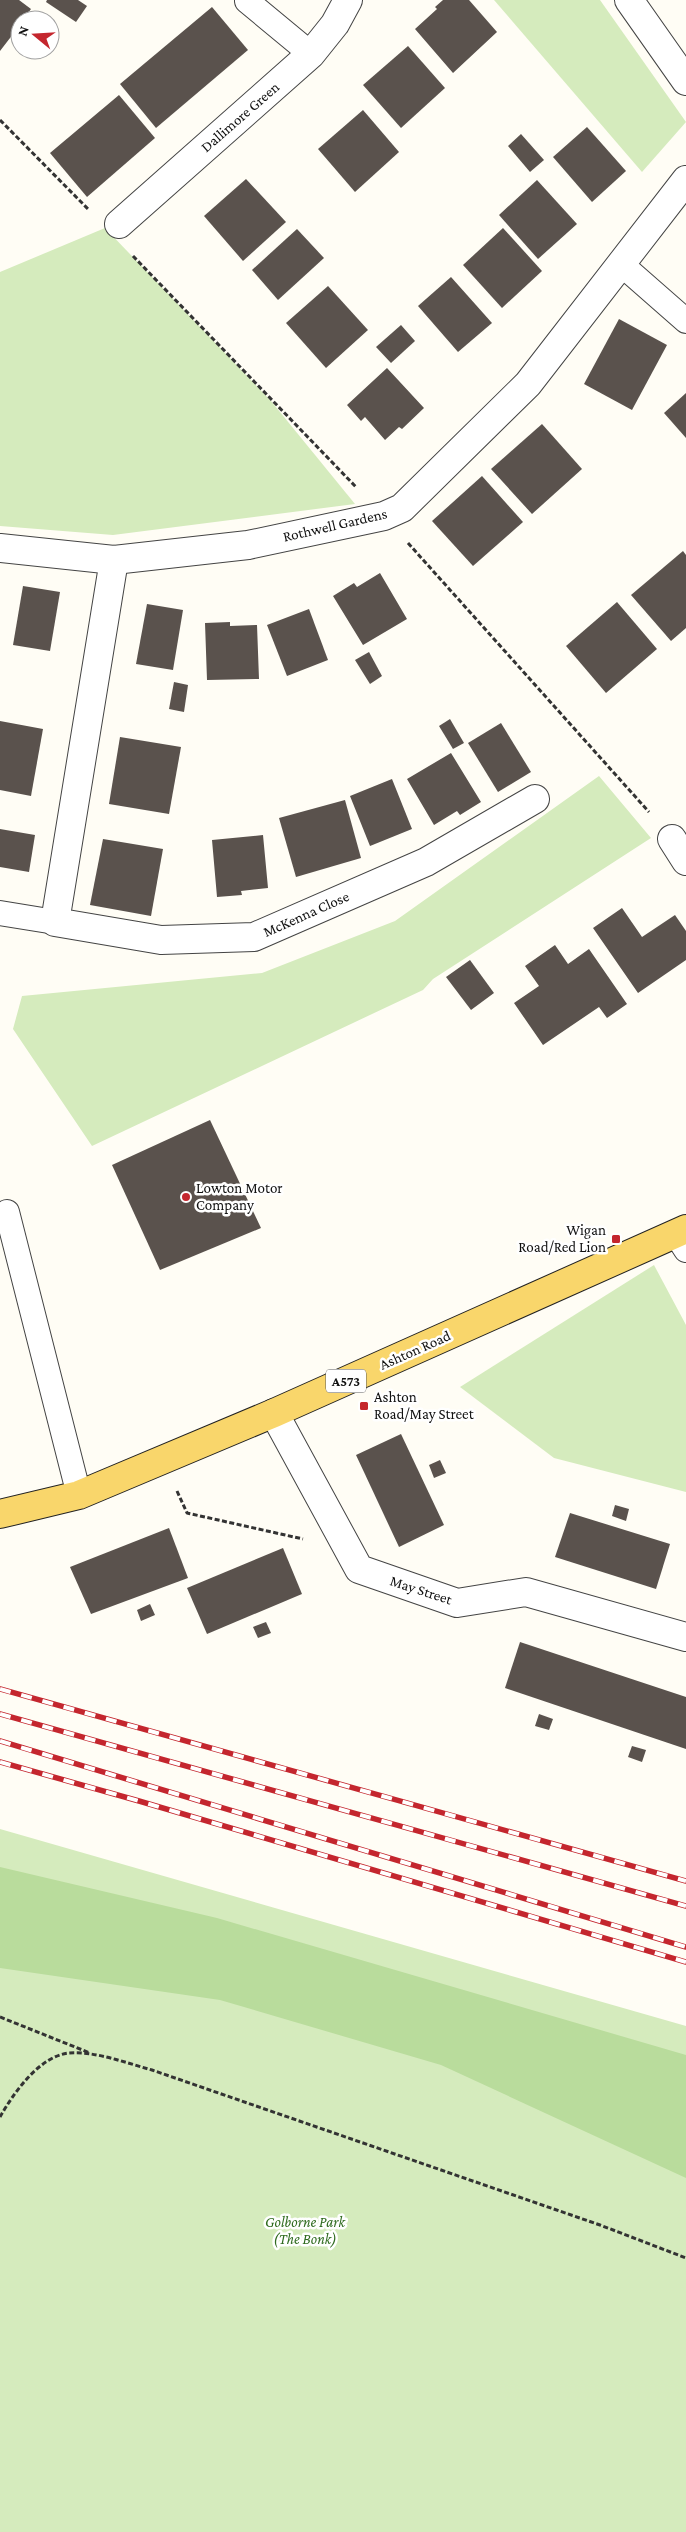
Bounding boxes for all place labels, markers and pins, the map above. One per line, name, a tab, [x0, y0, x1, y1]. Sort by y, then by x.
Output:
place label: Lowton Motor Company	[196, 1180, 283, 1214]
marker: Lowton Motor Company	[180, 1191, 192, 1203]
place label: Wigan Road/Red Lion	[518, 1222, 606, 1255]
marker: Wigan Road/Red Lion	[610, 1233, 622, 1245]
place label: Ashton Road/May Street	[374, 1389, 475, 1423]
marker: Ashton Road/May Street	[358, 1400, 370, 1412]

